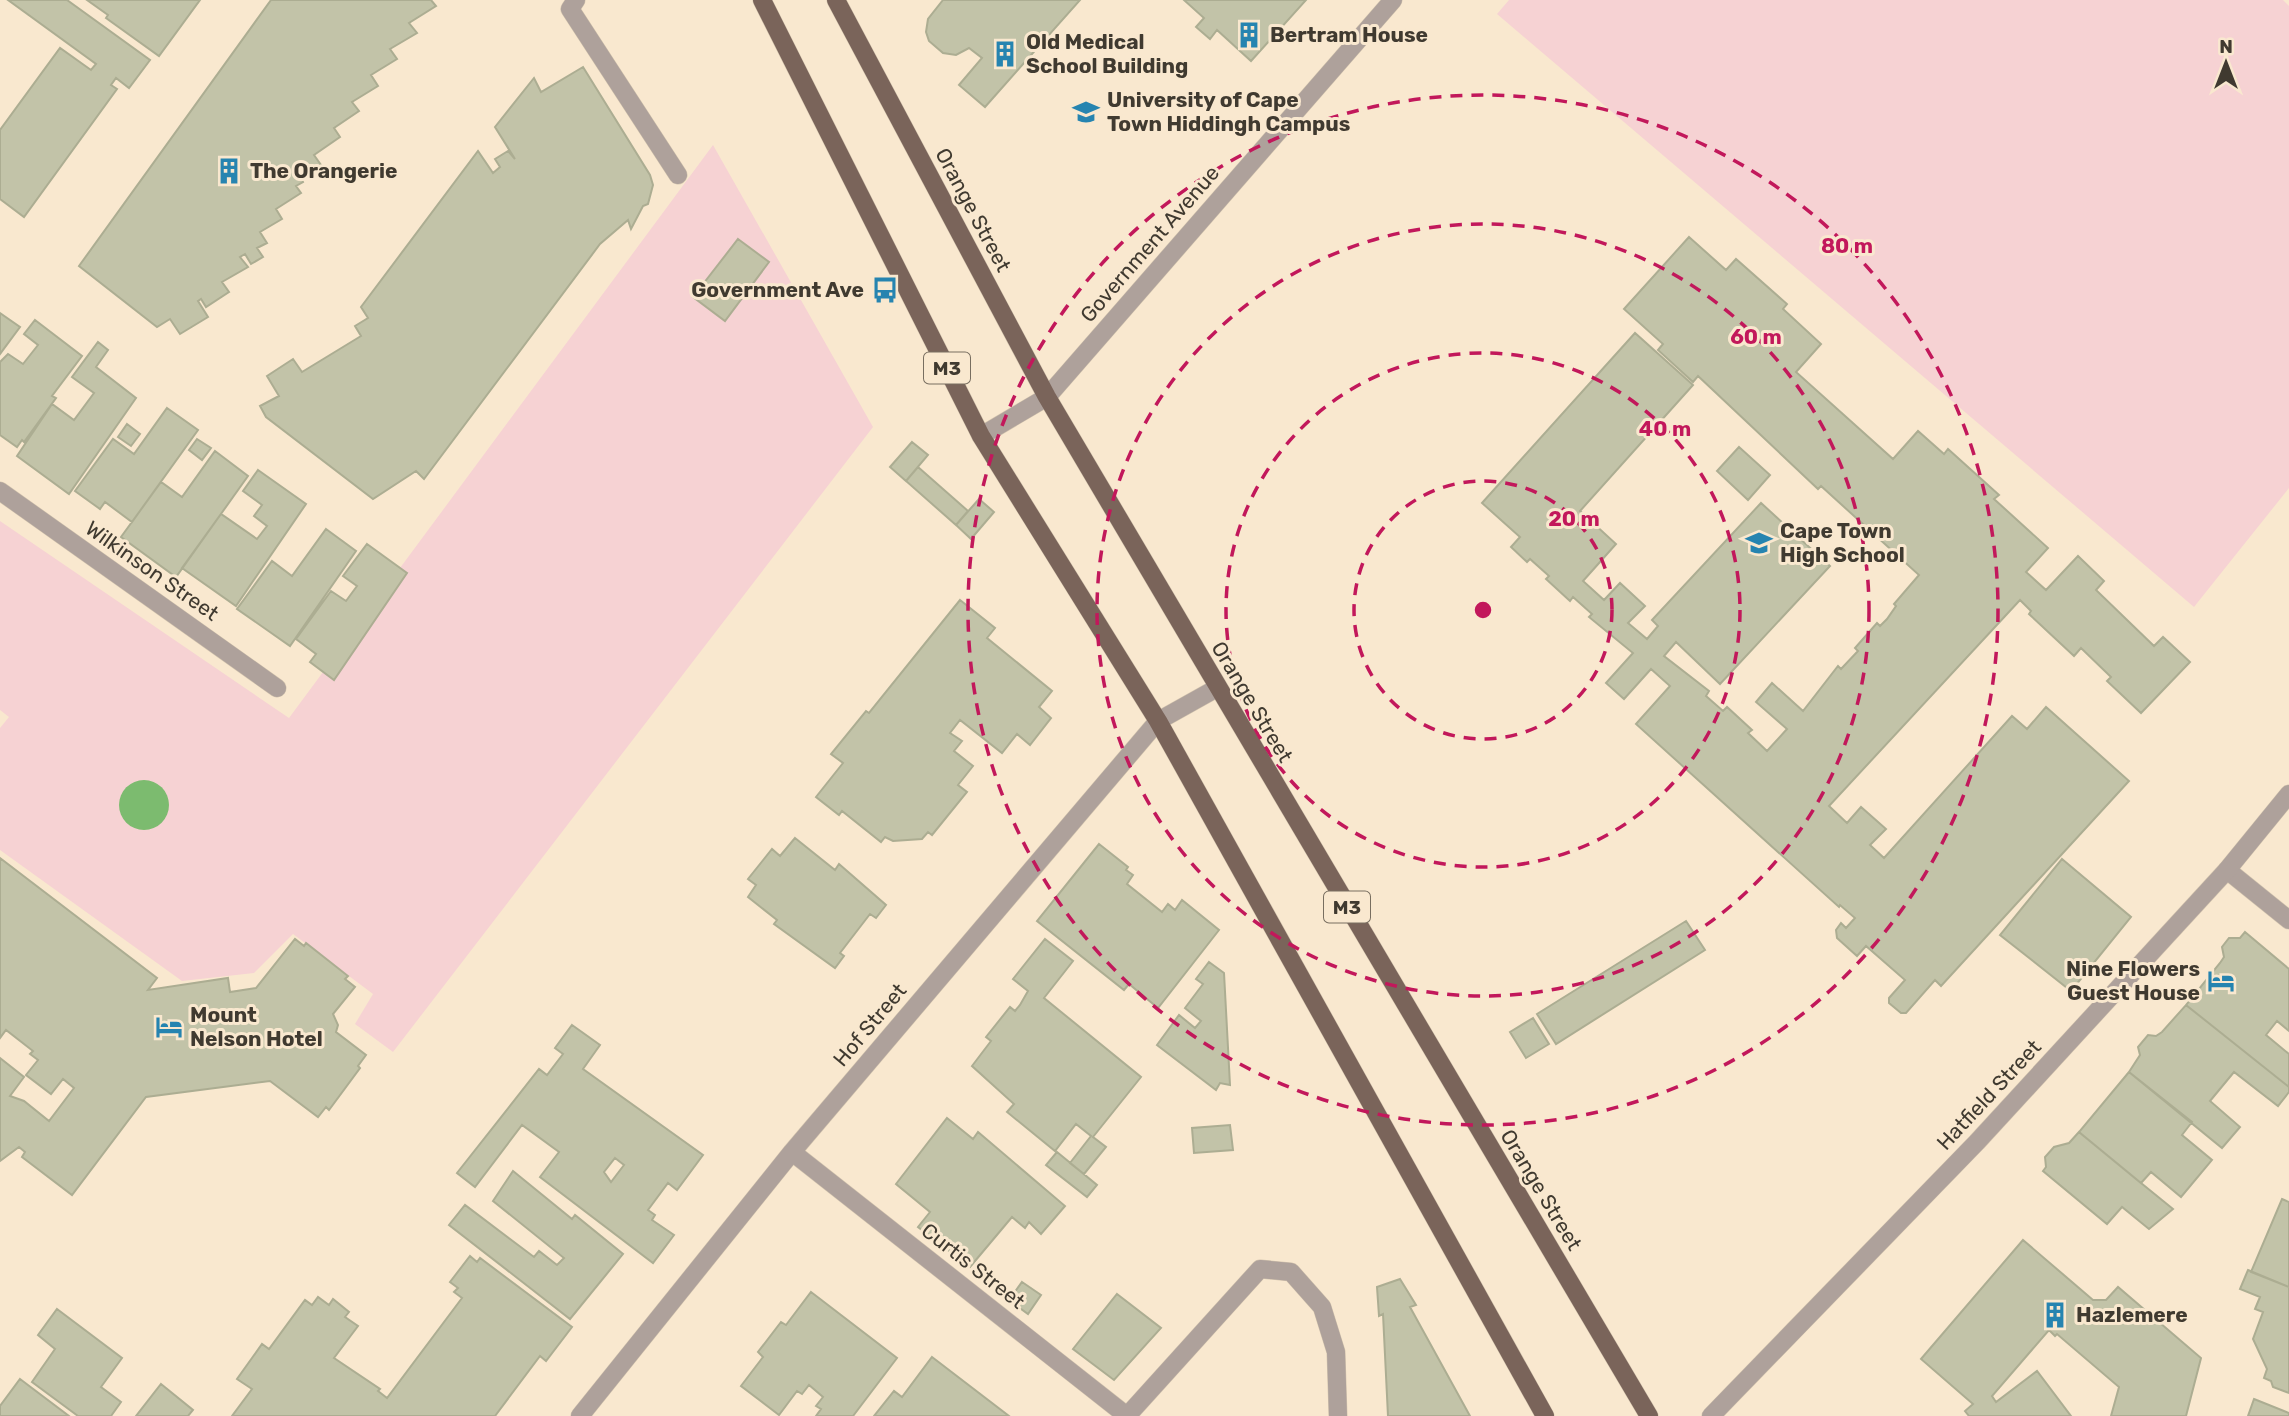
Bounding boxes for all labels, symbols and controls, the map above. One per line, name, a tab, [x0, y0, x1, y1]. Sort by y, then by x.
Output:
building icon: Bertram House	[1234, 20, 1264, 50]
place label: Bertram House	[1270, 22, 1428, 47]
north arrow	[2191, 28, 2261, 98]
place label: Old Medical School Building	[1026, 29, 1188, 78]
text: N	[2219, 35, 2233, 58]
building icon: Old Medical School Building	[990, 39, 1020, 69]
place label: University of Cape Town Hiddingh Campus	[1107, 87, 1350, 136]
school or university icon: University of Cape Town Hiddingh Campus	[1071, 97, 1101, 127]
street label: Orange Street	[930, 144, 1017, 276]
building icon: The Orangerie	[214, 156, 244, 186]
place label: The Orangerie	[250, 158, 398, 183]
street label: Government Avenue	[1075, 160, 1224, 327]
text: 80 m	[1821, 233, 1873, 258]
bus stop icon: Government Ave	[870, 275, 900, 305]
place label: Government Ave	[691, 277, 864, 302]
text: 60 m	[1730, 324, 1782, 349]
road number: M3	[924, 352, 970, 384]
text: 40 m	[1639, 416, 1691, 441]
text: 20 m	[1548, 506, 1600, 531]
street label: Wilkinson Street	[81, 515, 224, 626]
place label: Cape Town High School	[1780, 518, 1905, 567]
school or university icon: Cape Town High School	[1744, 528, 1774, 558]
centre of rings	[1471, 598, 1495, 622]
street label: Orange Street	[1207, 637, 1298, 767]
road number: M3	[1324, 892, 1370, 923]
place label: Nine Flowers Guest House	[2066, 956, 2200, 1005]
hotel icon: Nine Flowers Guest House	[2206, 966, 2236, 996]
street label: Hof Street	[828, 978, 911, 1071]
place label: Mount Nelson Hotel	[190, 1002, 323, 1051]
hotel icon: Mount Nelson Hotel	[154, 1012, 184, 1042]
street label: Hatfield Street	[1931, 1034, 2046, 1155]
street label: Orange Street	[1496, 1125, 1587, 1255]
street label: Curtis Street	[917, 1217, 1030, 1314]
building icon: Hazlemere	[2040, 1300, 2070, 1330]
place label: Hazlemere	[2076, 1302, 2188, 1327]

